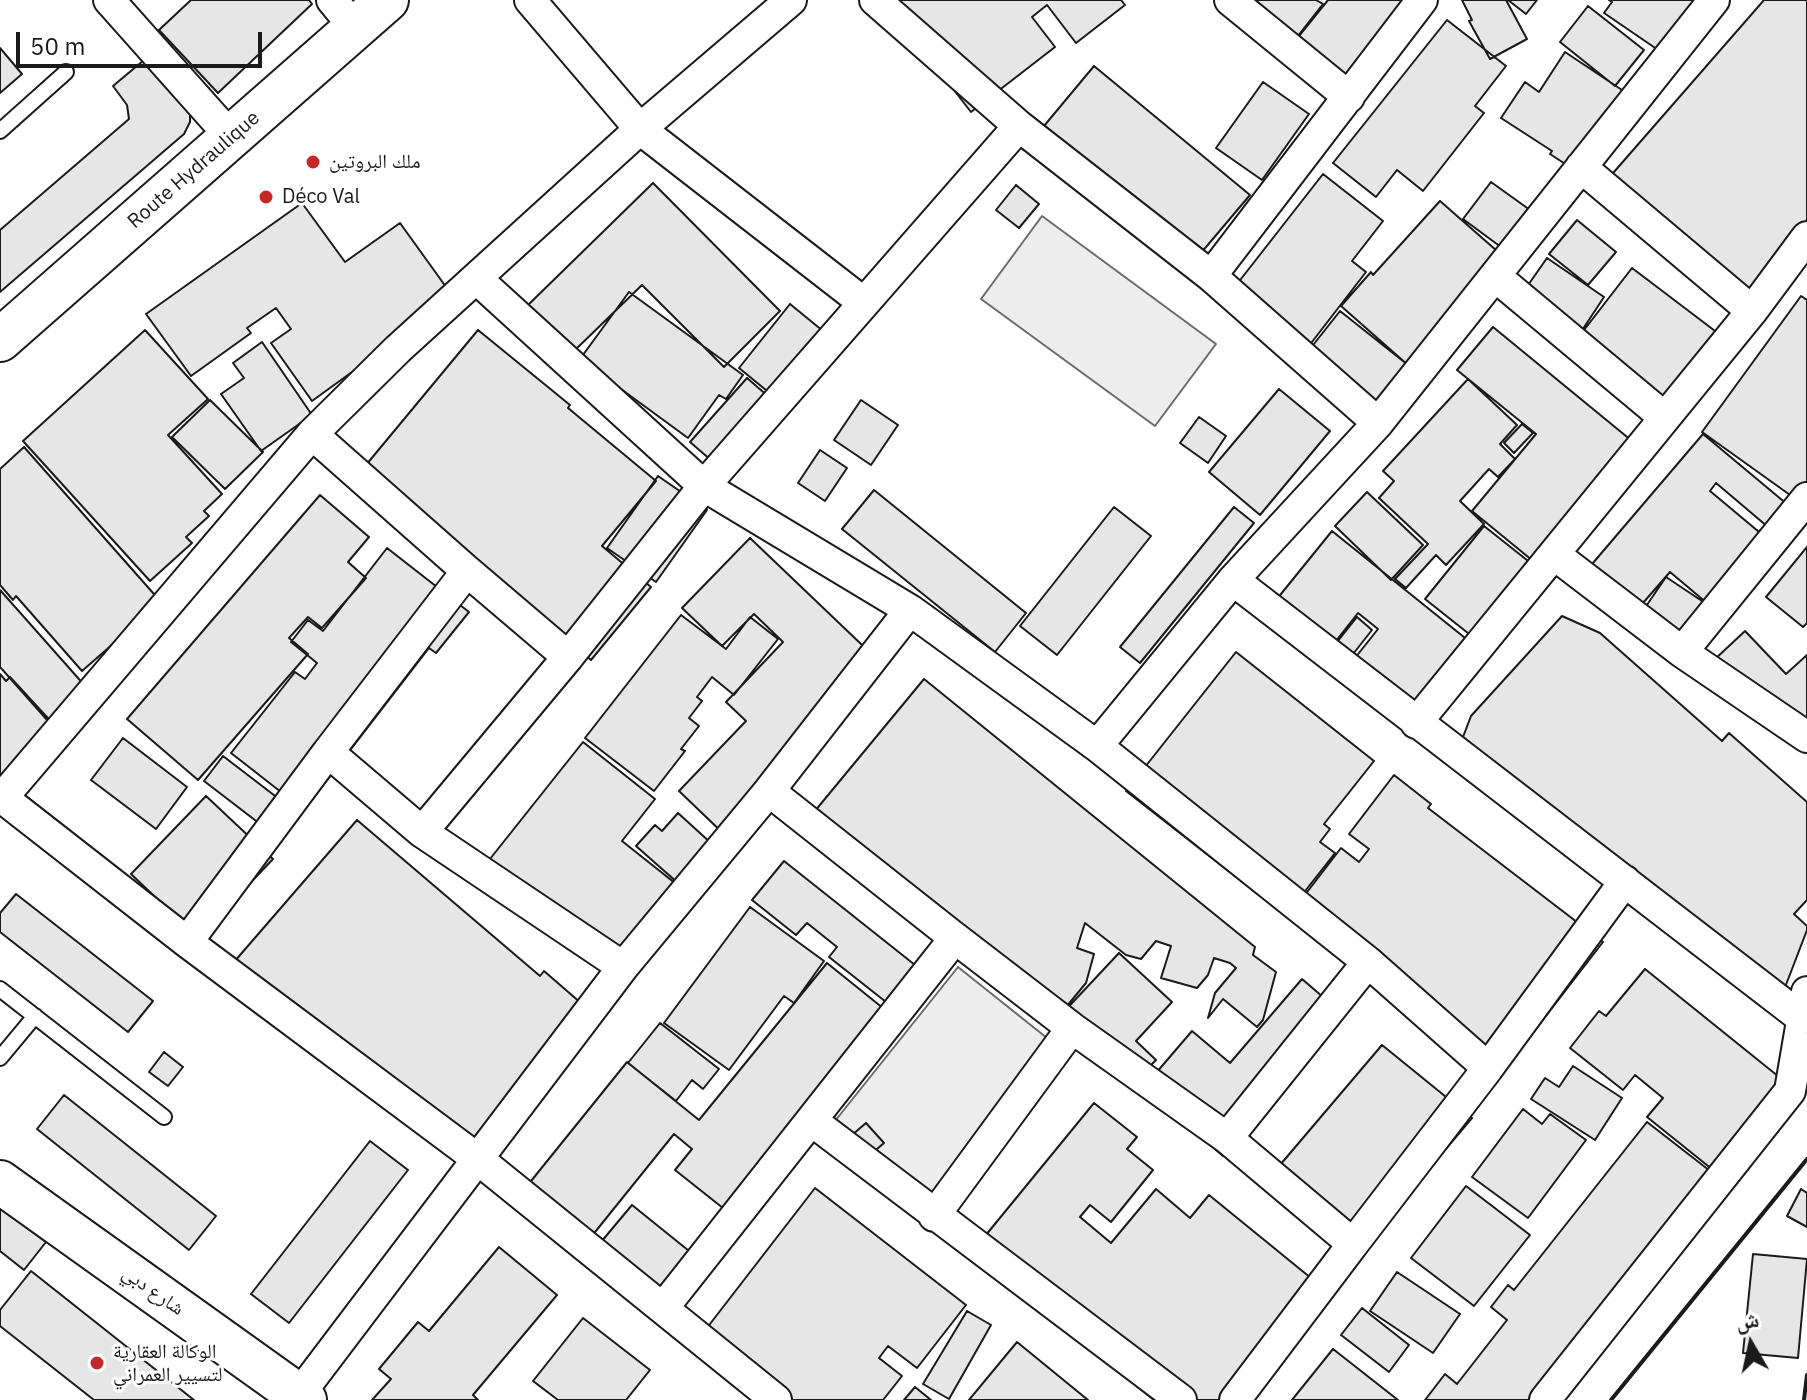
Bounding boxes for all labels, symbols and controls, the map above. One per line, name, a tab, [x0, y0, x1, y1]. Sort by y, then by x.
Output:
scale bar	[20, 16, 266, 66]
text: 50 m	[30, 30, 85, 62]
street label: Route Hydraulique	[123, 106, 265, 234]
place label: ملك البروتين	[329, 150, 420, 174]
marker: ملك البروتين	[304, 153, 322, 171]
place label: Déco Val	[282, 185, 360, 209]
marker: Déco Val	[257, 188, 275, 206]
street label: شارع دبي	[117, 1261, 189, 1321]
north arrow	[1711, 1304, 1791, 1384]
text: ش	[1733, 1304, 1761, 1336]
place label: الوكالة العقارية لتسيير العمراني	[113, 1340, 223, 1387]
marker: الوكالة العقارية لتسيير العمراني	[88, 1354, 106, 1372]

